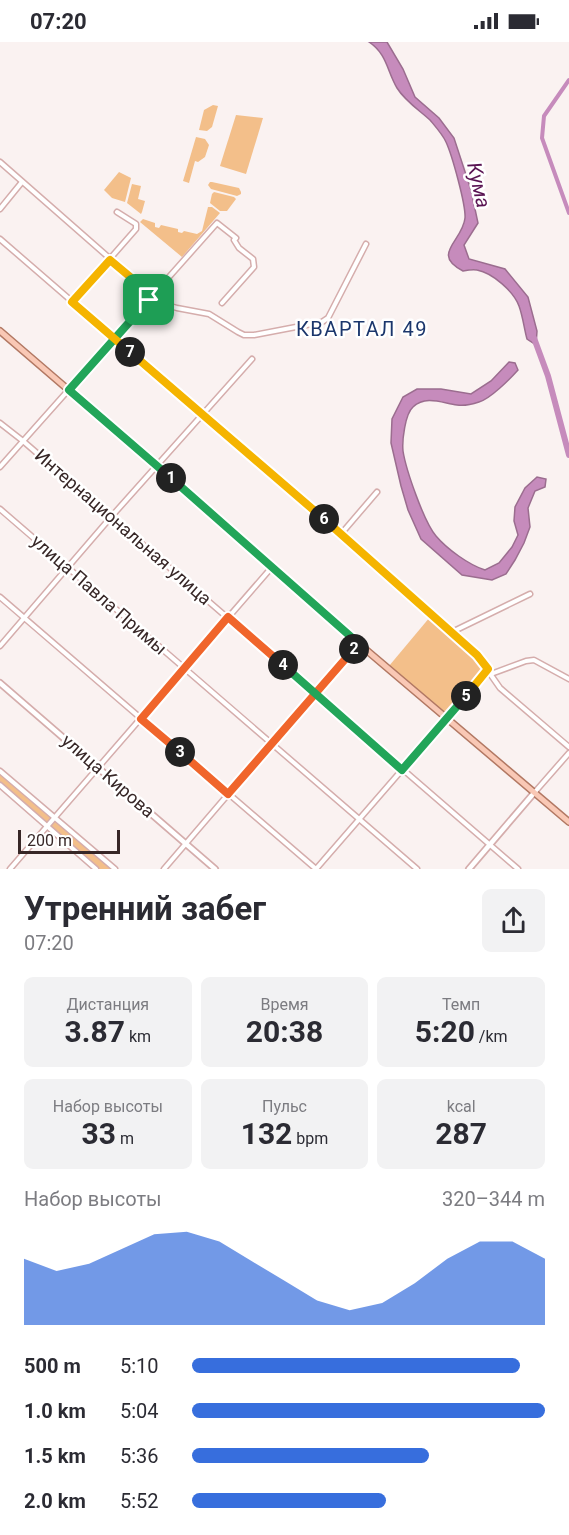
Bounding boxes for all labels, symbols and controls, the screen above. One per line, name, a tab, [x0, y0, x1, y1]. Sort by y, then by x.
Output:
text: 07:20	[30, 9, 87, 34]
water label: Кума	[462, 160, 496, 210]
pin	[123, 274, 174, 325]
icon: arrive	[132, 283, 165, 316]
district label: КВАРТАЛ 49	[296, 317, 428, 341]
pin: 7	[115, 337, 145, 367]
text: 7	[125, 342, 135, 361]
street label: Интернациональная улица	[31, 444, 216, 609]
pin: 1	[156, 463, 186, 493]
text: 1	[166, 468, 176, 487]
pin: 6	[309, 504, 339, 534]
text: 6	[319, 509, 329, 528]
street label: улица Павла Примы	[27, 530, 171, 659]
pin: 2	[339, 634, 369, 664]
text: 2	[349, 639, 359, 658]
pin: 4	[268, 650, 298, 680]
text: 4	[278, 655, 288, 674]
pin: 5	[451, 681, 481, 711]
text: 5	[461, 686, 471, 705]
street label: улица Кирова	[58, 730, 159, 822]
pin: 3	[165, 737, 195, 767]
text: 3	[175, 742, 185, 761]
scale bar	[18, 827, 120, 854]
text: 200 m	[27, 831, 72, 850]
text: Утренний забег	[24, 889, 266, 928]
button: share	[482, 889, 545, 952]
text: 07:20	[24, 931, 74, 955]
text: Дистанция	[67, 995, 149, 1014]
text: Время	[260, 995, 309, 1014]
text: Темп	[442, 995, 480, 1014]
text: 3.87	[65, 1014, 125, 1049]
text: 20:38	[246, 1014, 323, 1049]
text: 5:20	[415, 1014, 475, 1049]
text: km	[125, 1027, 151, 1046]
text: /km	[475, 1027, 508, 1046]
text: Набор высоты	[53, 1097, 163, 1116]
text: Пульс	[262, 1097, 307, 1116]
text: kcal	[447, 1097, 476, 1116]
text: 33	[82, 1116, 116, 1151]
text: 132	[241, 1116, 292, 1151]
text: 287	[435, 1116, 487, 1151]
text: m	[116, 1129, 134, 1148]
text: bpm	[292, 1129, 328, 1148]
text: Набор высоты	[24, 1187, 162, 1211]
text: 320–344 m	[442, 1187, 545, 1211]
text: 500 m	[24, 1354, 81, 1378]
text: 5:10	[120, 1354, 159, 1378]
text: 1.0 km	[24, 1399, 86, 1423]
text: 5:04	[120, 1399, 159, 1423]
text: 1.5 km	[24, 1444, 86, 1468]
text: 5:36	[120, 1444, 159, 1468]
text: 2.0 km	[24, 1489, 86, 1513]
text: 5:52	[120, 1489, 159, 1513]

